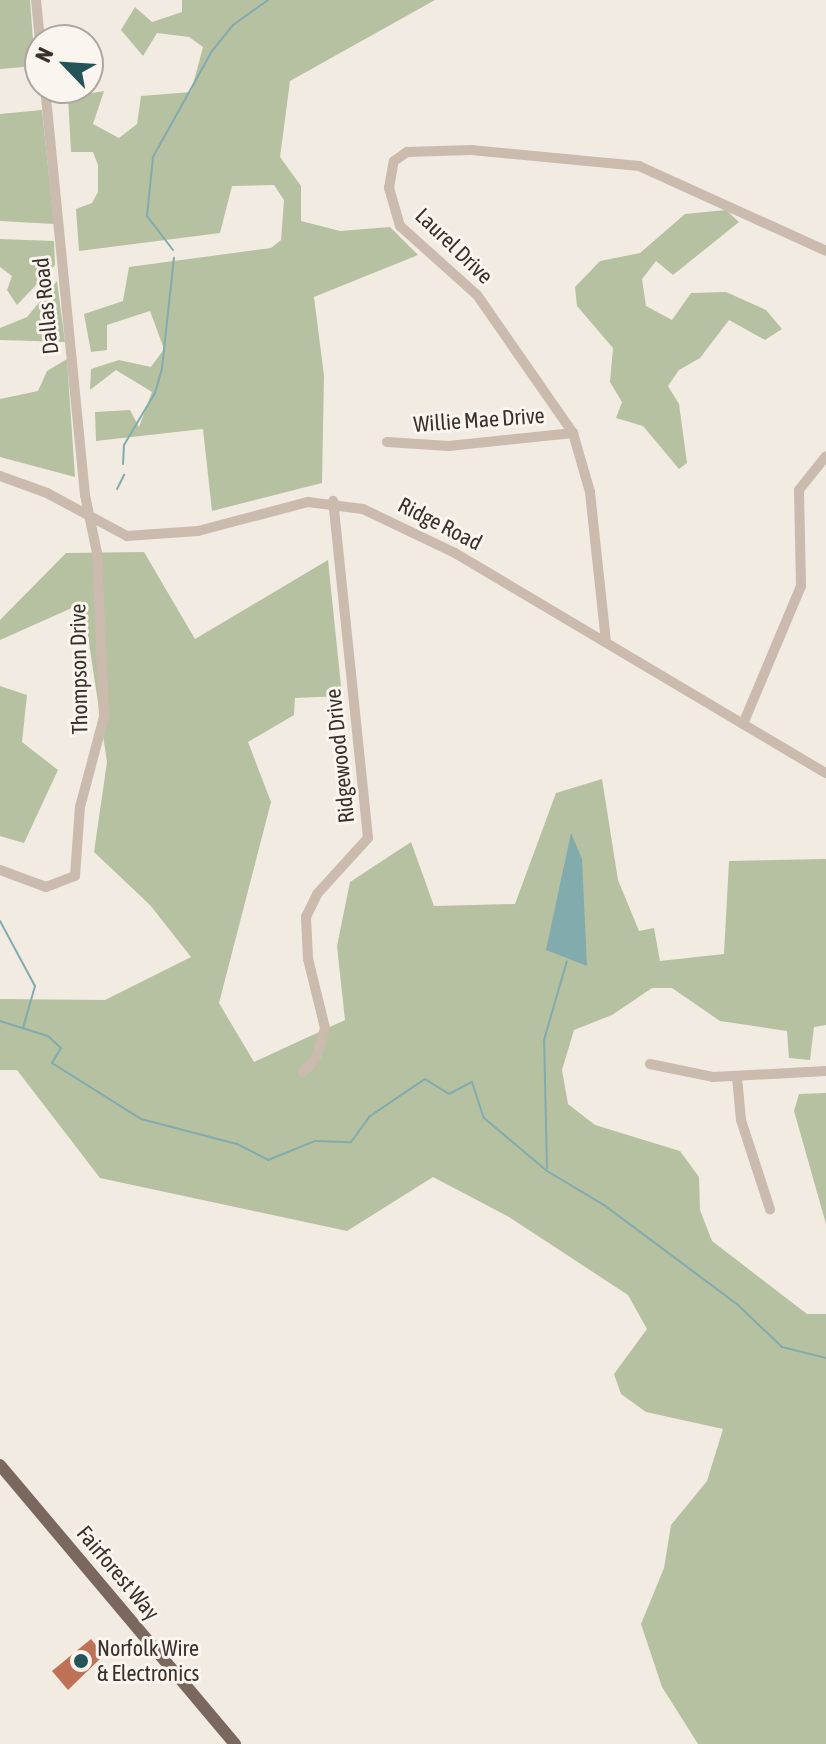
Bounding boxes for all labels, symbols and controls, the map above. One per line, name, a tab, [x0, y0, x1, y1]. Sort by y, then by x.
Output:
north arrow	[24, 24, 104, 104]
text: N	[30, 43, 59, 66]
street label: Laurel Drive	[410, 203, 498, 289]
street label: Dallas Road	[28, 256, 64, 356]
street label: Willie Mae Drive	[413, 402, 545, 438]
street label: Ridge Road	[394, 492, 486, 556]
street label: Thompson Drive	[65, 603, 93, 735]
street label: Ridgewood Drive	[320, 687, 360, 825]
street label: Fairforest Way	[71, 1521, 165, 1625]
place label: Norfolk Wire & Electronics	[97, 1635, 199, 1686]
marker: Norfolk Wire & Electronics	[72, 1652, 90, 1670]

